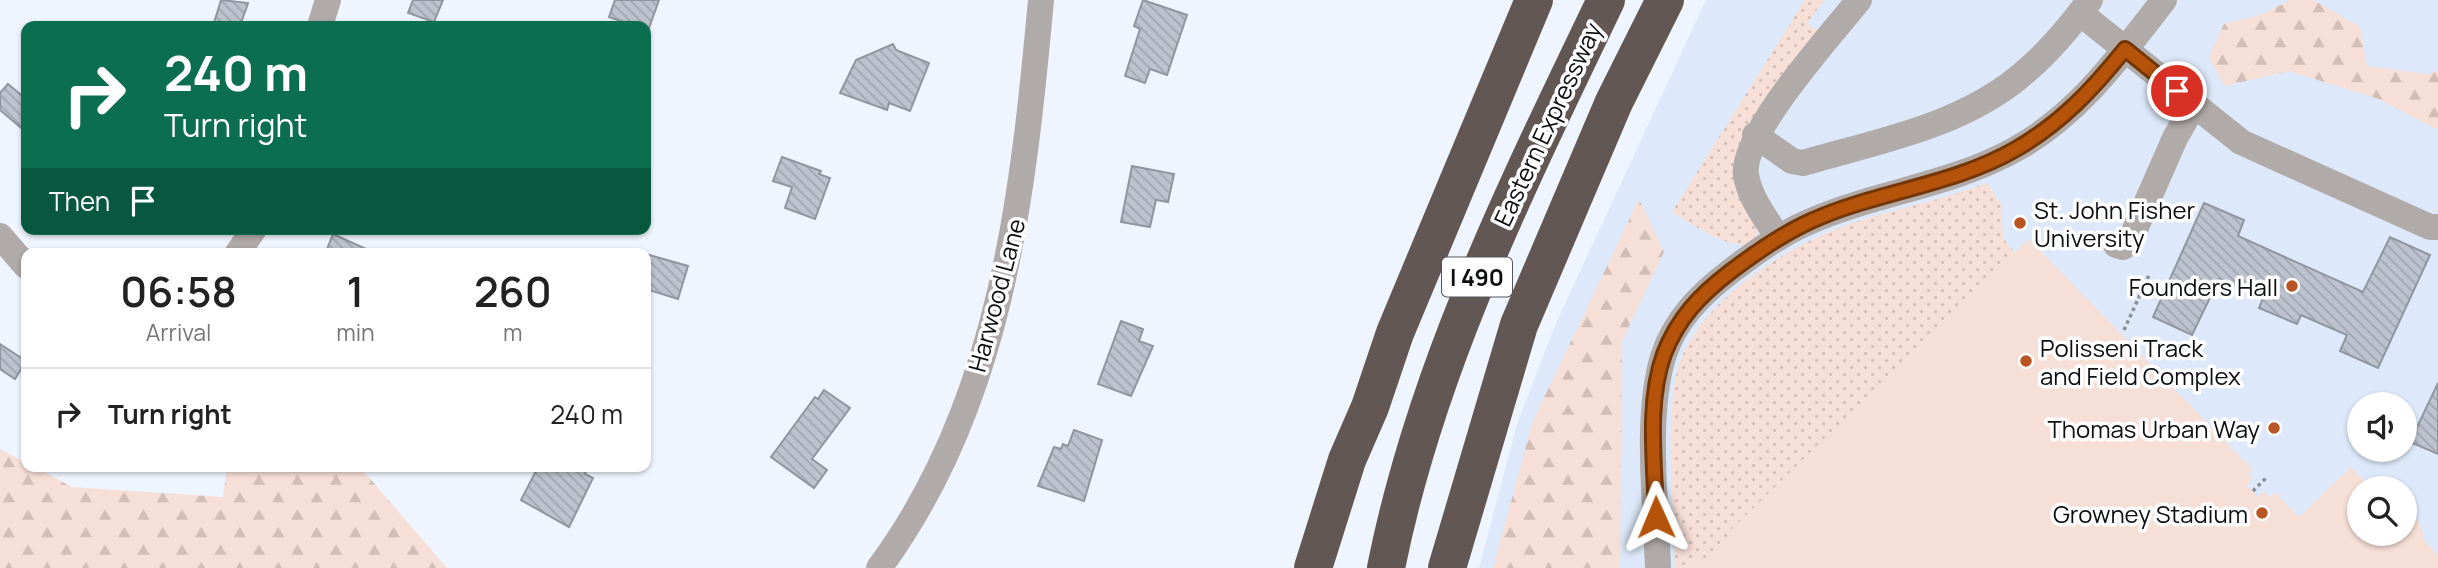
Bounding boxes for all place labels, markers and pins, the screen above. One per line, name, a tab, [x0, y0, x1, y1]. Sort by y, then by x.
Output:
pin	[2147, 61, 2207, 121]
place label: St. John Fisher University	[2034, 193, 2195, 254]
marker: St. John Fisher University	[2012, 215, 2028, 231]
place label: Founders Hall	[2129, 270, 2278, 303]
marker: Founders Hall	[2284, 278, 2300, 294]
place label: Polisseni Track and Field Complex	[2040, 331, 2241, 392]
marker: Polisseni Track and Field Complex	[2018, 353, 2034, 369]
place label: Thomas Urban Way	[2047, 412, 2260, 445]
marker: Thomas Urban Way	[2266, 420, 2282, 436]
place label: Growney Stadium	[2053, 497, 2248, 530]
marker: Growney Stadium	[2254, 505, 2270, 521]

